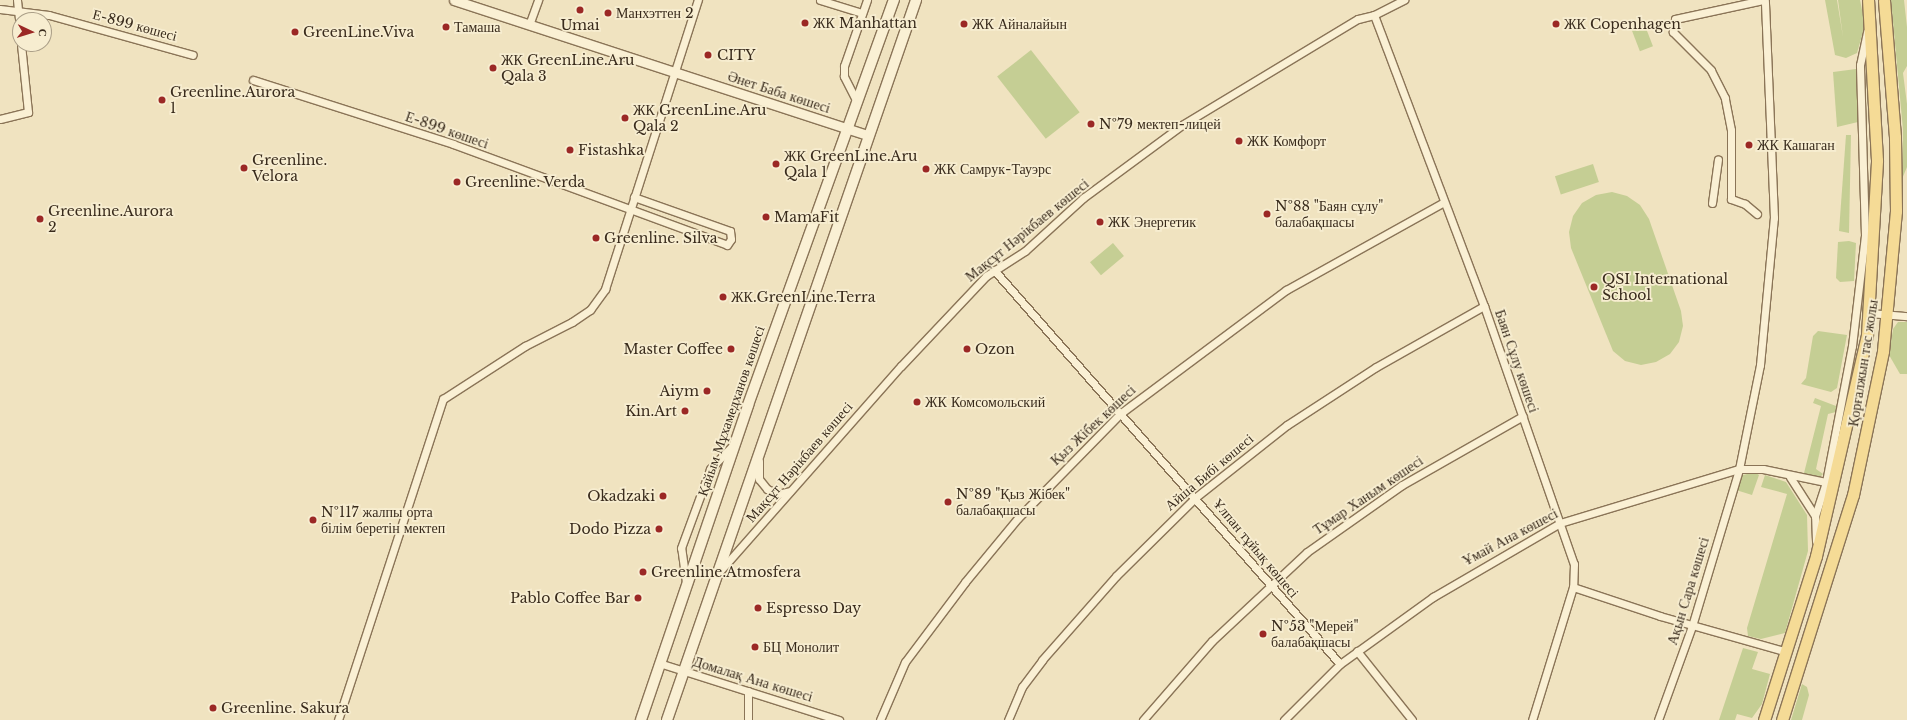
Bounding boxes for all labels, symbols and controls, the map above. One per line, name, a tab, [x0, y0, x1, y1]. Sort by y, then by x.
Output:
marker: Umai	[575, 5, 585, 15]
place label: Манхэттен 2	[616, 5, 694, 21]
street label: Е-899 көшесі	[91, 6, 179, 44]
marker: Манхэттен 2	[603, 8, 613, 18]
north arrow	[12, 12, 52, 52]
place label: ЖК Manhattan	[813, 15, 917, 31]
place label: ЖК Айналайын	[972, 16, 1067, 32]
place label: ЖК Copenhagen	[1564, 16, 1681, 32]
place label: Umai	[560, 17, 600, 33]
marker: ЖК Manhattan	[800, 18, 810, 28]
place label: Тамаша	[454, 19, 500, 35]
marker: ЖК Айналайын	[959, 19, 969, 29]
marker: ЖК Copenhagen	[1551, 19, 1561, 29]
marker: Тамаша	[441, 22, 451, 32]
place label: GreenLine.Viva	[303, 24, 414, 40]
marker: GreenLine.Viva	[290, 27, 300, 37]
text: С	[36, 28, 50, 37]
place label: CITY	[717, 47, 756, 63]
marker: CITY	[702, 49, 714, 61]
place label: ЖК GreenLine.Aru Qala 3	[501, 52, 634, 84]
marker: ЖК GreenLine.Aru Qala 3	[488, 63, 498, 73]
street label: Әнет Баба көшесі	[726, 68, 832, 116]
place label: Greenline.Aurora 1	[170, 84, 295, 116]
marker: Greenline.Aurora 1	[157, 95, 167, 105]
place label: ЖК GreenLine.Aru Qala 2	[633, 102, 766, 134]
street label: Е-899 көшесі	[403, 108, 491, 152]
marker: ЖК GreenLine.Aru Qala 2	[620, 113, 630, 123]
place label: №79 мектеп-лицей	[1099, 116, 1221, 132]
marker: №79 мектеп-лицей	[1086, 119, 1096, 129]
place label: ЖК Комфорт	[1247, 133, 1326, 149]
marker: ЖК Комфорт	[1234, 136, 1244, 146]
place label: ЖК Кашаган	[1757, 137, 1835, 153]
marker: ЖК Кашаган	[1744, 140, 1754, 150]
place label: Fistashka	[578, 142, 644, 158]
marker: Fistashka	[565, 145, 575, 155]
place label: ЖК GreenLine.Aru Qala 1	[784, 148, 917, 180]
place label: Greenline. Velora	[252, 152, 327, 184]
marker: ЖК GreenLine.Aru Qala 1	[771, 159, 781, 169]
place label: ЖК Самрук-Тауэрс	[934, 161, 1051, 177]
marker: Greenline. Velora	[239, 163, 249, 173]
marker: ЖК Самрук-Тауэрс	[921, 164, 931, 174]
place label: Greenline. Verda	[465, 174, 586, 190]
street label: Мақсұт Нәрікбаев көшесі	[962, 175, 1092, 285]
marker: Greenline. Verda	[452, 177, 462, 187]
place label: №88 "Баян сұлу" балабақшасы	[1275, 198, 1384, 230]
place label: Greenline.Aurora 2	[48, 203, 173, 236]
place label: MamaFit	[774, 209, 839, 225]
marker: №88 "Баян сұлу" балабақшасы	[1262, 209, 1272, 219]
marker: MamaFit	[761, 212, 771, 222]
marker: Greenline.Aurora 2	[35, 214, 45, 224]
place label: ЖК Энергетик	[1108, 214, 1196, 230]
marker: ЖК Энергетик	[1095, 217, 1105, 227]
place label: Greenline. Silva	[604, 230, 718, 246]
marker: Greenline. Silva	[591, 233, 601, 243]
place label: QSI International School	[1602, 271, 1728, 304]
marker: QSI International School	[1589, 282, 1599, 292]
place label: ЖК.GreenLine.Terra	[731, 289, 875, 305]
marker: ЖК.GreenLine.Terra	[718, 292, 728, 302]
street label: Қорғалжын тас жолы	[1845, 298, 1881, 428]
street label: Баян Сұлу көшесі	[1492, 307, 1542, 415]
street label: Қайым Мұхамедханов көшесі	[694, 324, 768, 498]
place label: Master Coffee	[623, 341, 723, 357]
place label: Ozon	[975, 341, 1015, 357]
marker: Master Coffee	[726, 344, 736, 354]
marker: Ozon	[962, 344, 972, 354]
street label: Қыз Жібек көшесі	[1047, 381, 1139, 469]
place label: Aiym	[660, 383, 699, 399]
marker: Aiym	[702, 386, 712, 396]
place label: ЖК Комсомольский	[925, 394, 1045, 410]
marker: ЖК Комсомольский	[912, 397, 922, 407]
street label: Мақсұт Нәрікбаев көшесі	[742, 398, 856, 526]
place label: Kin.Art	[625, 403, 677, 419]
marker: Kin.Art	[680, 406, 690, 416]
street label: Айша Бибі көшесі	[1161, 430, 1257, 514]
street label: Тұмар Ханым көшесі	[1310, 452, 1426, 538]
place label: №89 "Қыз Жібек" балабақшасы	[956, 486, 1070, 518]
place label: Okadzaki	[587, 488, 655, 504]
marker: Okadzaki	[658, 491, 668, 501]
street label: Ұлпан тұйық көшесі	[1210, 495, 1302, 601]
marker: №89 "Қыз Жібек" балабақшасы	[943, 497, 953, 507]
place label: №117 жалпы орта білім беретін мектеп	[321, 504, 445, 536]
street label: Ұмай Ана көшесі	[1459, 505, 1561, 569]
marker: №117 жалпы орта білім беретін мектеп	[308, 515, 318, 525]
place label: Dodo Pizza	[569, 521, 651, 537]
marker: Dodo Pizza	[654, 524, 664, 534]
street label: Ақын Сара көшесі	[1664, 535, 1712, 647]
place label: Greenline.Atmosfera	[651, 564, 801, 580]
marker: Greenline.Atmosfera	[638, 567, 648, 577]
place label: Pablo Coffee Bar	[510, 590, 630, 606]
marker: Pablo Coffee Bar	[633, 593, 643, 603]
place label: Espresso Day	[766, 600, 861, 616]
marker: Espresso Day	[753, 603, 763, 613]
place label: №53 "Мерей" балабақшасы	[1271, 618, 1359, 650]
marker: №53 "Мерей" балабақшасы	[1258, 629, 1268, 639]
place label: БЦ Монолит	[763, 639, 839, 655]
marker: БЦ Монолит	[750, 642, 760, 652]
street label: Домалақ Ана көшесі	[691, 653, 815, 705]
place label: Greenline. Sakura	[221, 700, 349, 716]
marker: Greenline. Sakura	[208, 703, 218, 713]

